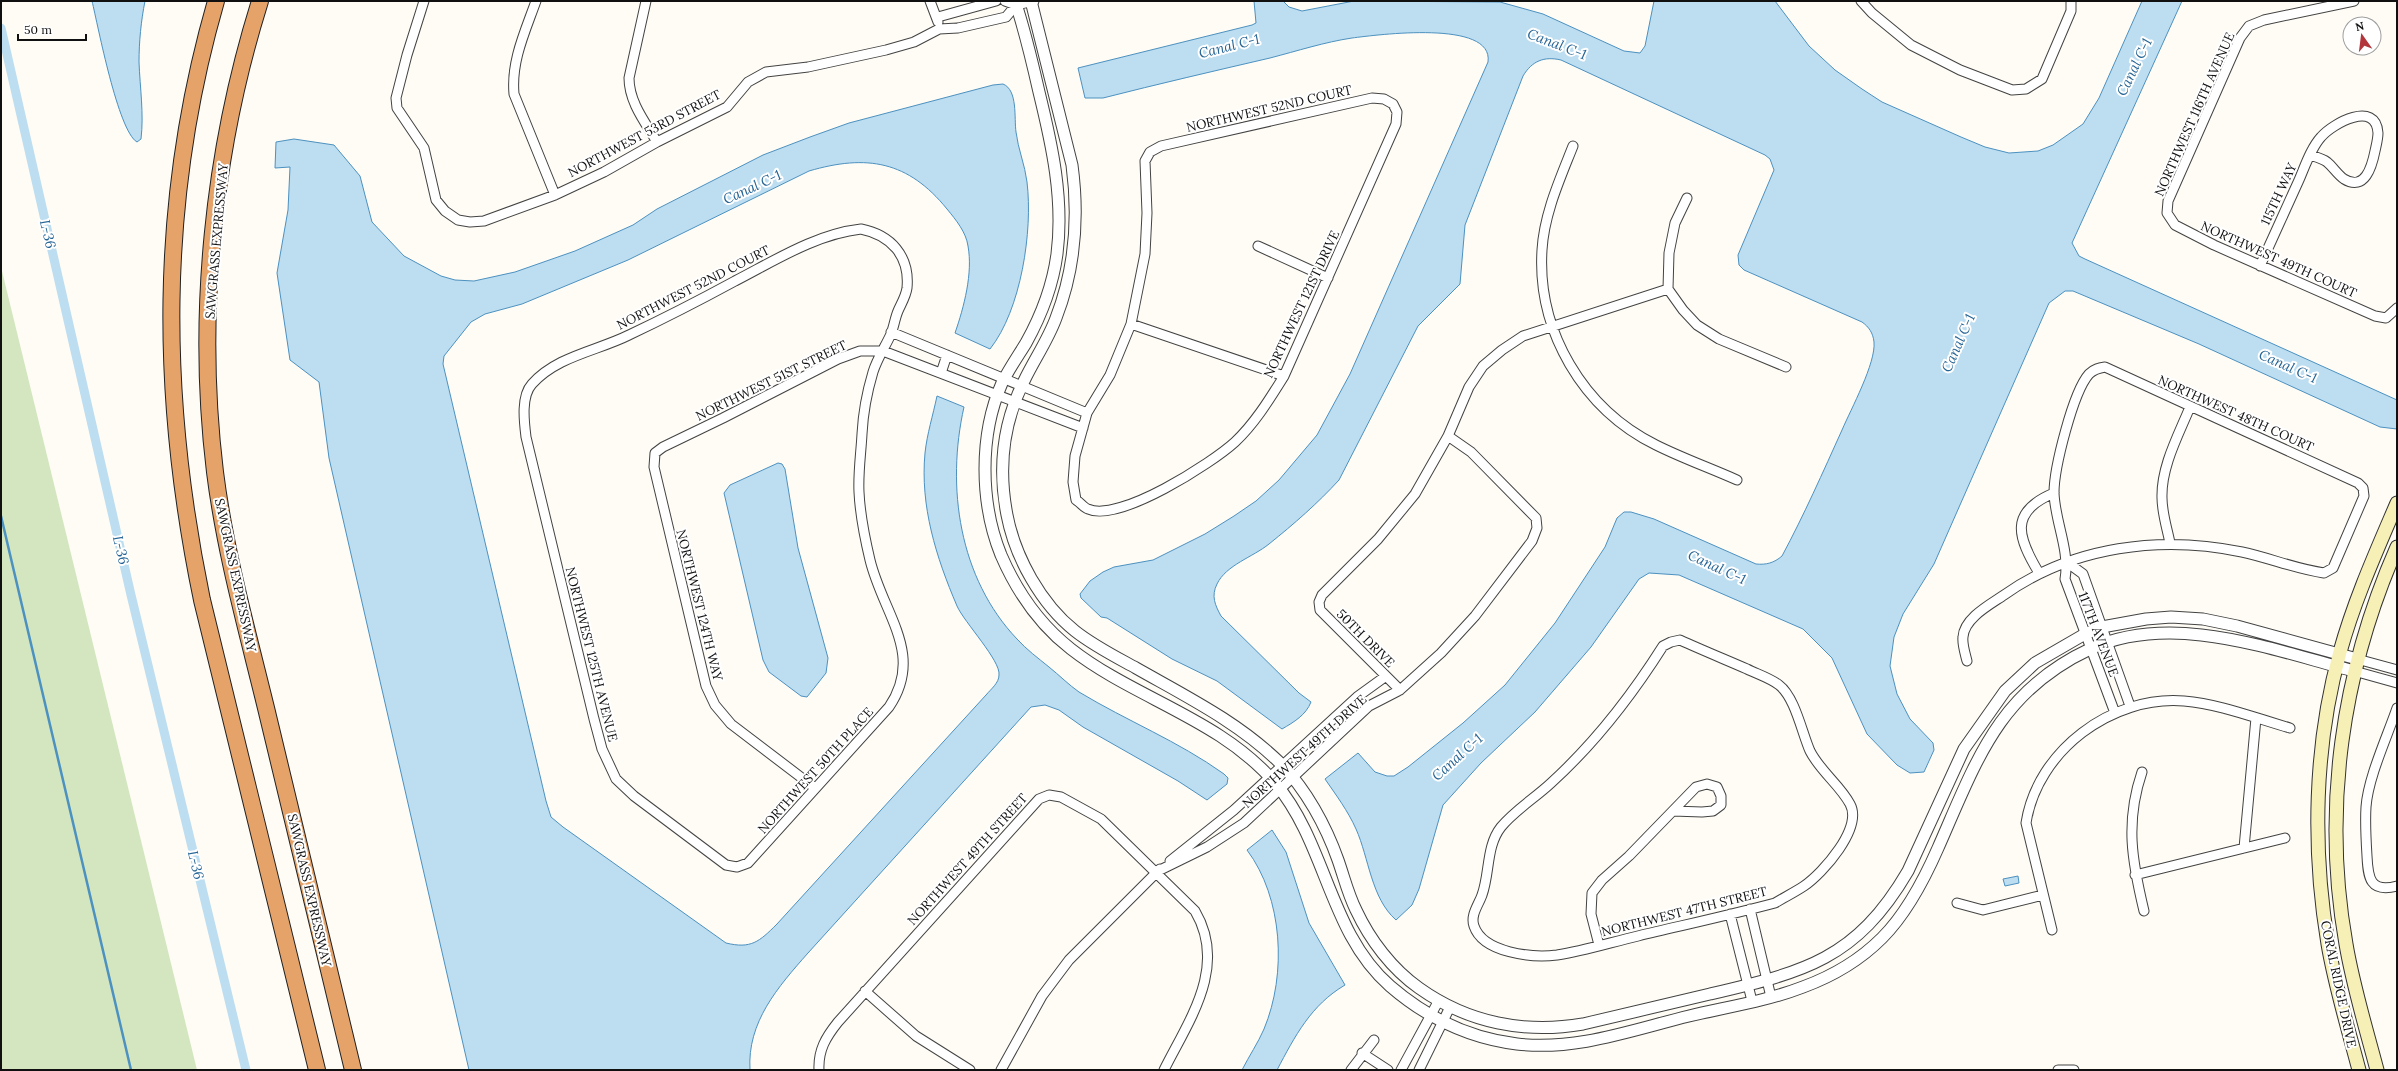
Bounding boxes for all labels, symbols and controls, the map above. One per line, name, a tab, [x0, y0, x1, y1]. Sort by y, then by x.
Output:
scale bar	[18, 16, 86, 42]
north arrow	[2342, 16, 2382, 56]
text: N	[2354, 18, 2366, 34]
text: 50 m	[24, 22, 52, 37]
water label: Canal C-1	[1525, 25, 1589, 64]
water label: Canal C-1	[1197, 30, 1261, 62]
street label: NORTHWEST 116TH AVENUE	[2151, 30, 2238, 199]
water label: Canal C-1	[2112, 35, 2156, 99]
street label: NORTHWEST 52ND COURT	[1185, 81, 1354, 136]
street label: NORTHWEST 53RD STREET	[565, 86, 724, 181]
street label: 115TH WAY	[2257, 160, 2301, 228]
street label: SAWGRASS EXPRESSWAY	[201, 162, 232, 320]
water label: Canal C-1	[720, 166, 784, 208]
street label: NORTHWEST 49TH COURT	[2198, 217, 2360, 302]
water label: L-36	[36, 218, 60, 250]
street label: NORTHWEST 121ST DRIVE	[1260, 228, 1343, 381]
street label: NORTHWEST 52ND COURT	[614, 241, 773, 333]
water label: Canal C-1	[1937, 311, 1979, 375]
street label: NORTHWEST 51ST STREET	[693, 336, 850, 424]
water label: Canal C-1	[2256, 345, 2320, 387]
street label: NORTHWEST 48TH COURT	[2155, 371, 2317, 456]
street label: SAWGRASS EXPRESSWAY	[211, 497, 260, 654]
street label: NORTHWEST 124TH WAY	[672, 528, 727, 683]
water label: L-36	[109, 534, 133, 566]
water label: Canal C-1	[1685, 546, 1749, 588]
street label: NORTHWEST 125TH AVENUE	[562, 565, 621, 743]
street label: 117TH AVENUE	[2075, 589, 2122, 679]
street label: 50TH DRIVE	[1333, 606, 1398, 671]
street label: NORTHWEST 49TH DRIVE	[1238, 691, 1370, 812]
street label: NORTHWEST 50TH PLACE	[754, 703, 877, 837]
water label: Canal C-1	[1428, 730, 1486, 784]
street label: NORTHWEST 49TH STREET	[904, 789, 1032, 929]
street label: SAWGRASS EXPRESSWAY	[284, 812, 336, 969]
water label: L-36	[184, 849, 208, 882]
street label: NORTHWEST 47TH STREET	[1600, 883, 1769, 940]
street label: CORAL RIDGE DRIVE	[2317, 919, 2360, 1049]

